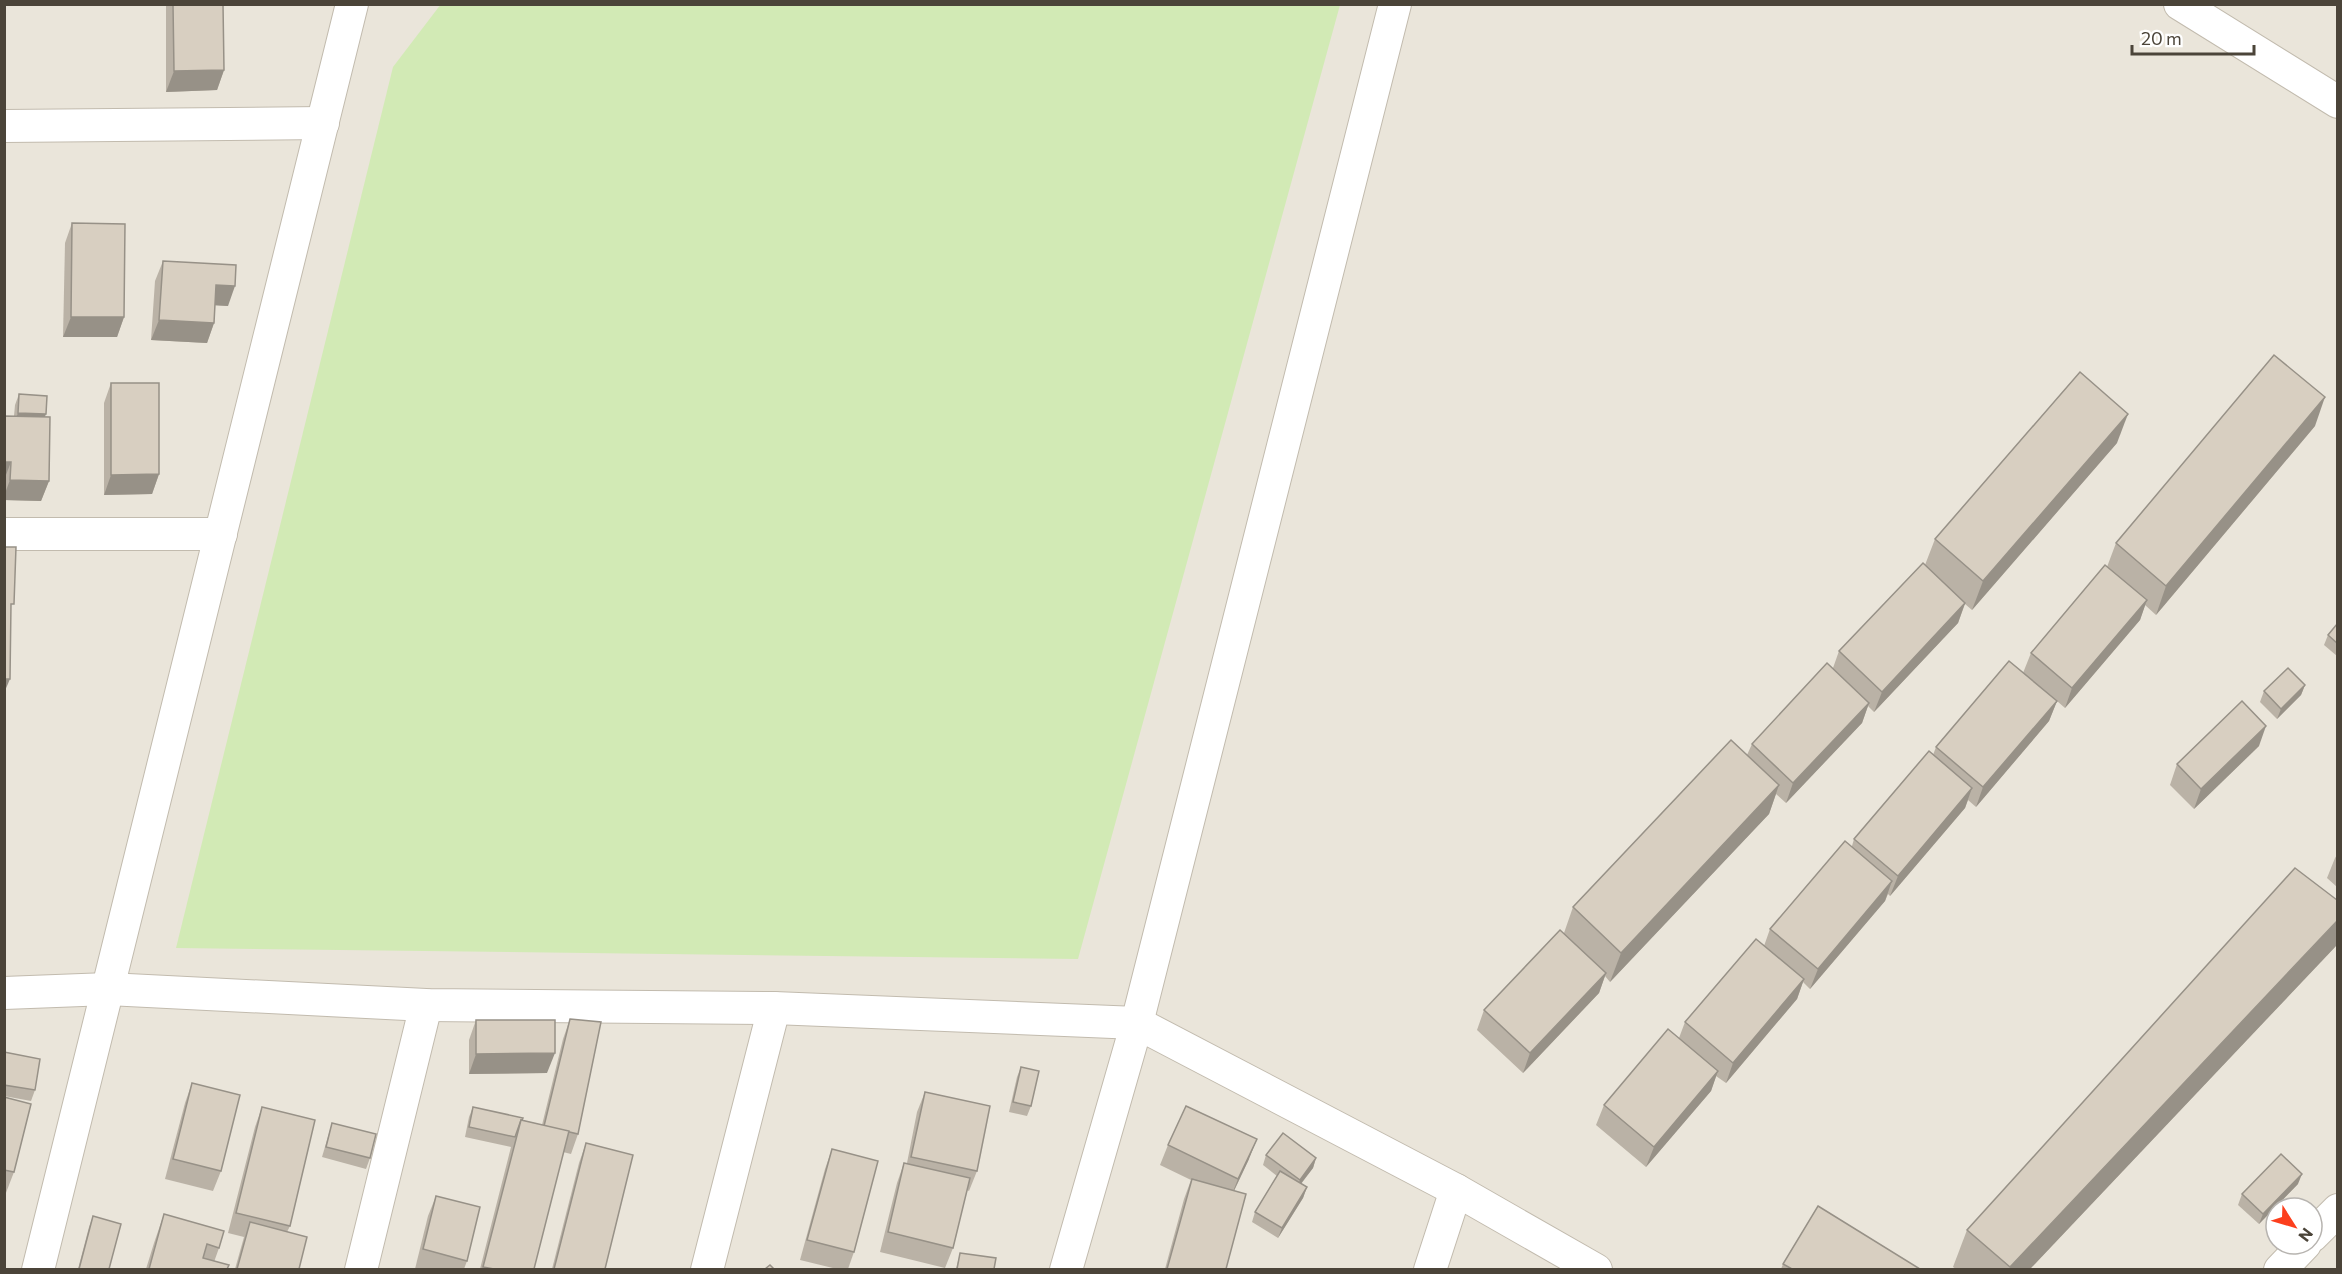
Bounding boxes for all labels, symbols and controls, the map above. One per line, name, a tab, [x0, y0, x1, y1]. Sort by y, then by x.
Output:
scale bar	[2132, 18, 2254, 56]
text: 20 m	[2141, 27, 2182, 49]
north arrow	[2264, 1196, 2324, 1256]
text: N	[2295, 1225, 2318, 1246]

